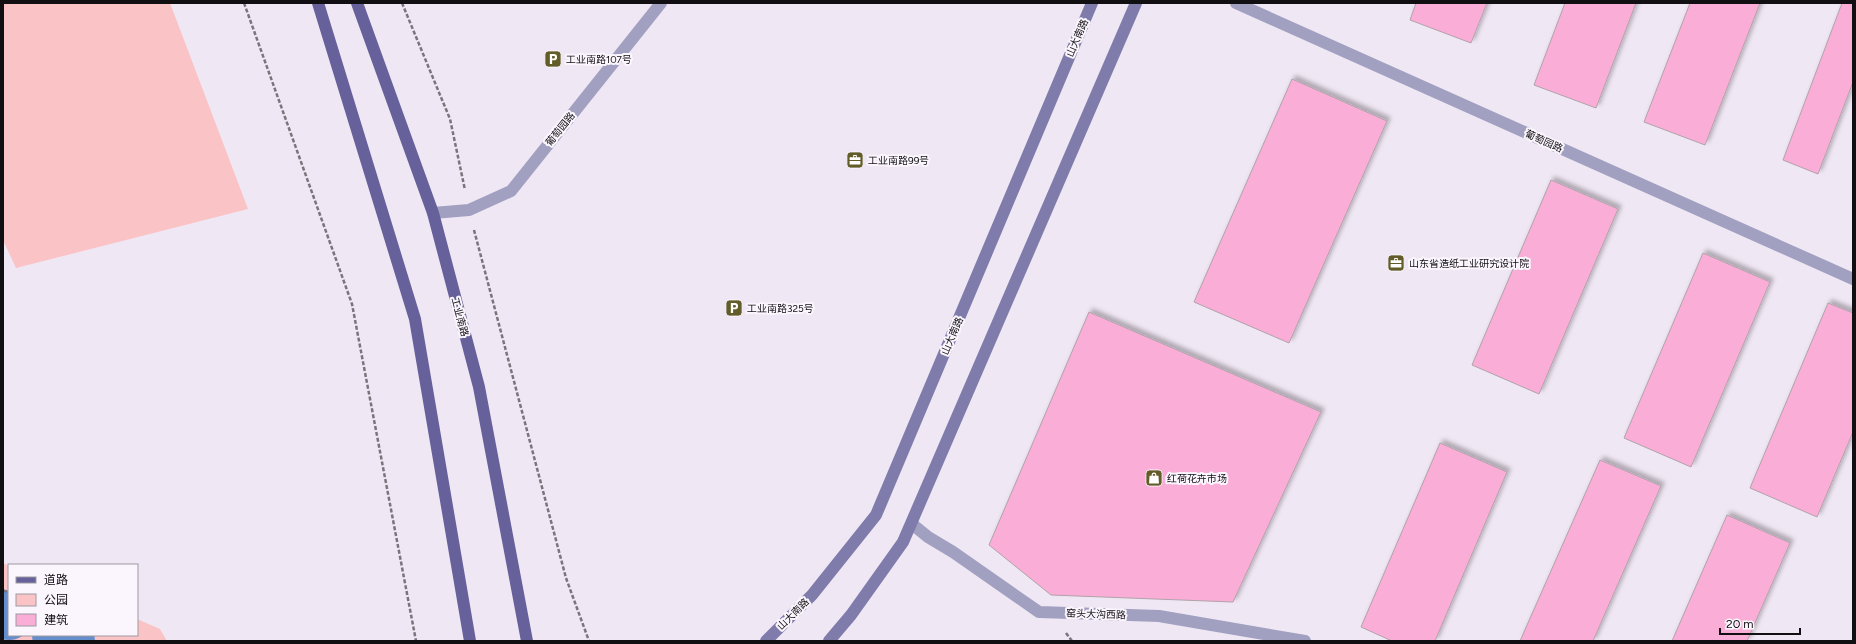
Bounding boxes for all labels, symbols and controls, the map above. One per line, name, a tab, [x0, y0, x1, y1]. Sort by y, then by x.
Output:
street label: 山大南路	[1063, 17, 1091, 59]
parking icon: 工业南路107号	[543, 49, 563, 69]
place label: 工业南路107号	[566, 53, 632, 66]
street label: 葡萄园路	[542, 109, 578, 149]
street label: 葡萄园路	[1523, 127, 1565, 155]
office icon: 工业南路99号	[845, 150, 865, 170]
place label: 工业南路99号	[868, 154, 929, 167]
office icon: 山东省造纸工业研究设计院	[1386, 253, 1406, 273]
place label: 山东省造纸工业研究设计院	[1409, 257, 1529, 270]
street label: 工业南路	[449, 296, 471, 338]
parking icon: 工业南路325号	[724, 298, 744, 318]
place label: 工业南路325号	[747, 302, 814, 315]
street label: 山大南路	[938, 315, 966, 357]
shop icon: 红荷花卉市场	[1144, 468, 1164, 488]
place label: 红荷花卉市场	[1167, 472, 1227, 485]
legend	[8, 564, 138, 636]
text: 道路	[44, 573, 68, 587]
text: 公园	[44, 593, 68, 607]
street label: 山大南路	[774, 595, 812, 633]
street label: 窑头大沟西路	[1066, 606, 1126, 622]
scale bar	[1720, 610, 1800, 636]
text: 建筑	[44, 613, 68, 627]
text: 20 m	[1726, 617, 1754, 631]

